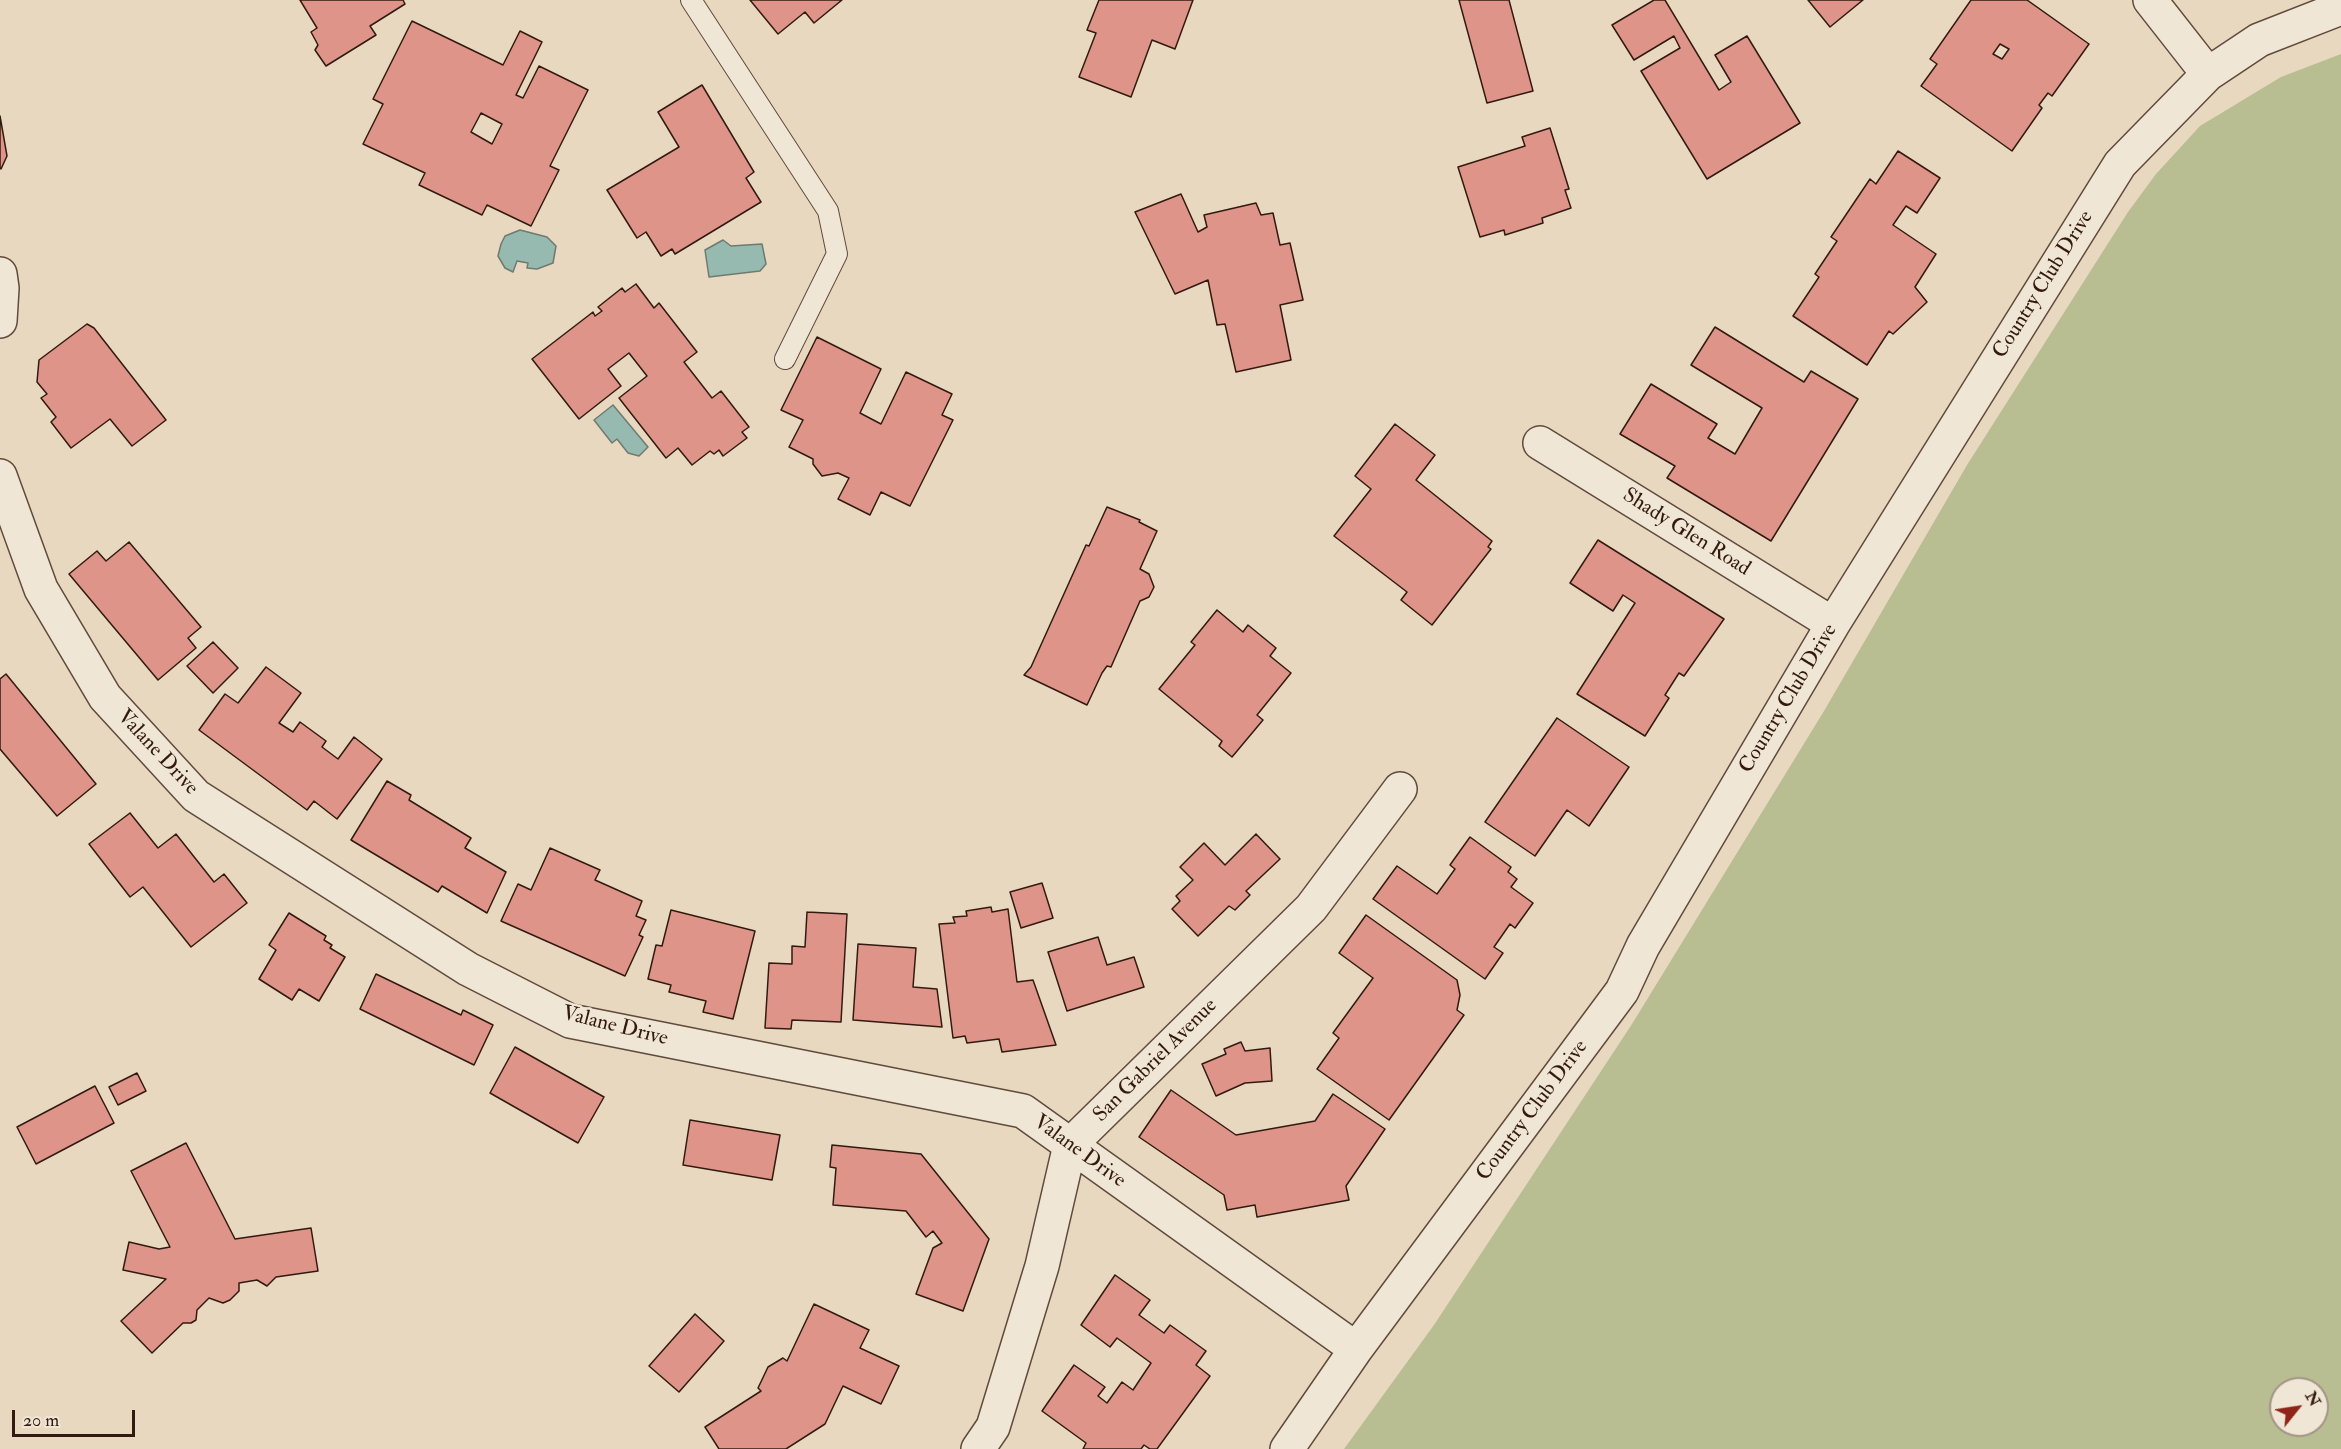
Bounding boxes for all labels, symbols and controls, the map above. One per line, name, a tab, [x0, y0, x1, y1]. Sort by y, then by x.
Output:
street label: Country Club Drive	[1988, 206, 2100, 364]
street label: Shady Glen Road	[1617, 484, 1755, 582]
street label: Country Club Drive	[1735, 620, 1843, 778]
street label: Valane Drive	[111, 705, 203, 801]
street label: San Gabriel Avenue	[1089, 994, 1223, 1128]
street label: Valane Drive	[560, 1002, 670, 1052]
street label: Country Club Drive	[1472, 1036, 1594, 1186]
street label: Valane Drive	[1028, 1110, 1130, 1194]
north arrow	[2269, 1377, 2329, 1437]
text: N	[2301, 1388, 2325, 1410]
scale bar	[15, 1398, 138, 1436]
text: 20 m	[23, 1409, 59, 1432]

